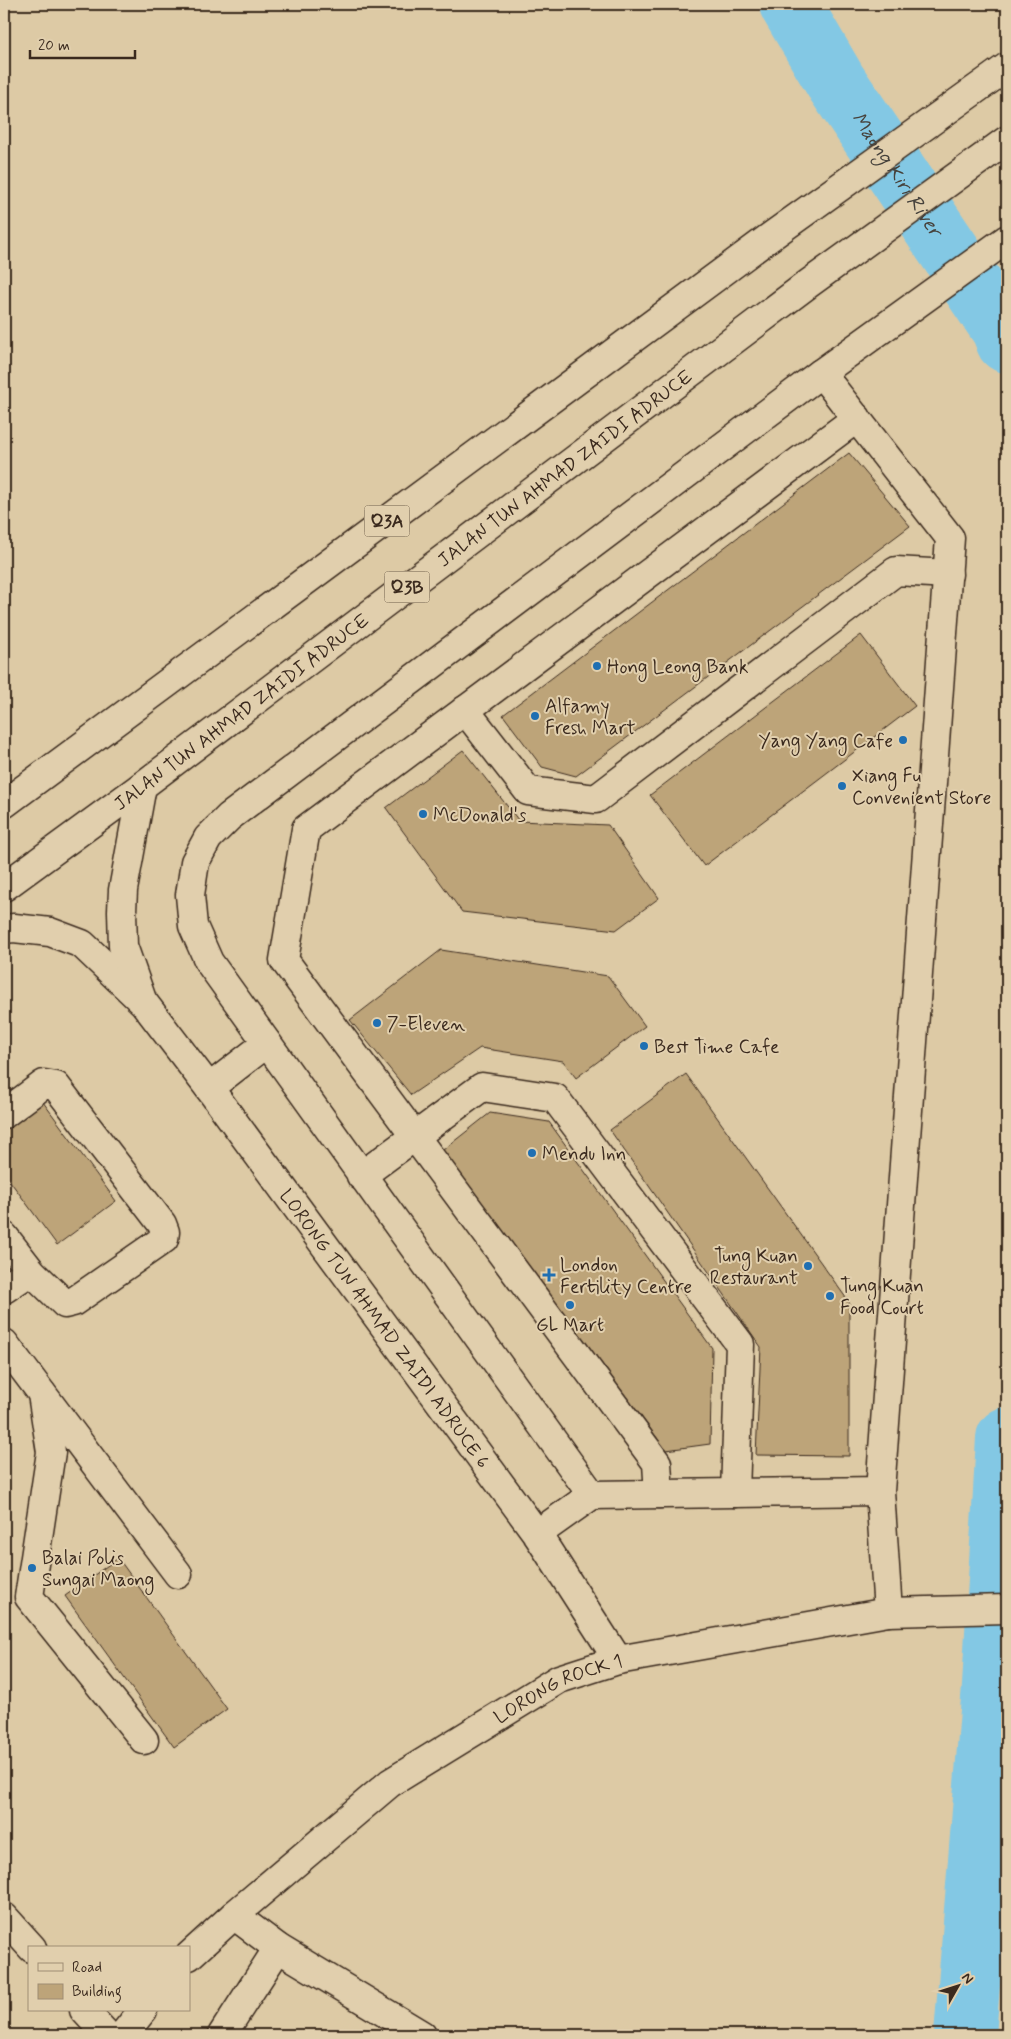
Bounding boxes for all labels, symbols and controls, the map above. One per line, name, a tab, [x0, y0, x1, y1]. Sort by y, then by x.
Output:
scale bar	[30, 28, 135, 60]
text: 20 m	[38, 36, 70, 56]
water label: Maong Kiri River	[845, 107, 949, 244]
street label: JALAN TUN AHMAD ZAIDI ADRUCE	[433, 365, 698, 573]
road number: Q3A	[364, 506, 410, 536]
road number: Q3B	[384, 572, 430, 602]
street label: JALAN TUN AHMAD ZAIDI ADRUCE	[109, 608, 375, 817]
place label: Hong Leong Bank	[607, 655, 748, 682]
marker: Hong Leong Bank	[591, 660, 603, 672]
place label: Alfamy Fresh Mart	[545, 694, 635, 741]
marker: Alfamy Fresh Mart	[529, 710, 541, 722]
place label: Yang Yang Cafe	[759, 729, 893, 756]
marker: Yang Yang Cafe	[897, 734, 909, 746]
place label: Xiang Fu Convenient Store	[852, 764, 991, 811]
marker: Xiang Fu Convenient Store	[836, 780, 848, 792]
place label: McDonald's	[433, 803, 527, 828]
marker: McDonald's	[417, 808, 429, 820]
place label: 7-Eleven	[387, 1012, 465, 1037]
marker: 7-Eleven	[371, 1017, 383, 1029]
place label: Best Time Cafe	[654, 1035, 779, 1060]
marker: Best Time Cafe	[638, 1040, 650, 1052]
place label: Mendu Inn	[542, 1142, 626, 1167]
marker: Mendu Inn	[526, 1147, 538, 1159]
street label: LORONG TUN AHMAD ZAIDI ADRUCE 6	[273, 1184, 495, 1474]
place label: Tung Kuan Restaurant	[710, 1244, 798, 1291]
place label: London Fertility Centre	[560, 1253, 692, 1300]
marker: Tung Kuan Restaurant	[802, 1260, 814, 1272]
marker: London Fertility Centre	[542, 1268, 556, 1282]
place label: Tung Kuan Food Court	[840, 1274, 924, 1321]
marker: Tung Kuan Food Court	[824, 1290, 836, 1302]
marker: GL Mart	[564, 1299, 576, 1311]
place label: GL Mart	[536, 1313, 604, 1338]
place label: Balai Polis Sungai Maong	[42, 1546, 154, 1595]
marker: Balai Polis Sungai Maong	[26, 1562, 38, 1574]
street label: LORONG ROCK 1	[489, 1648, 626, 1730]
legend	[28, 1946, 190, 2012]
text: Road	[72, 1958, 102, 1978]
north arrow	[934, 1962, 984, 2012]
text: N	[957, 1969, 977, 1988]
text: Building	[72, 1982, 122, 2003]

